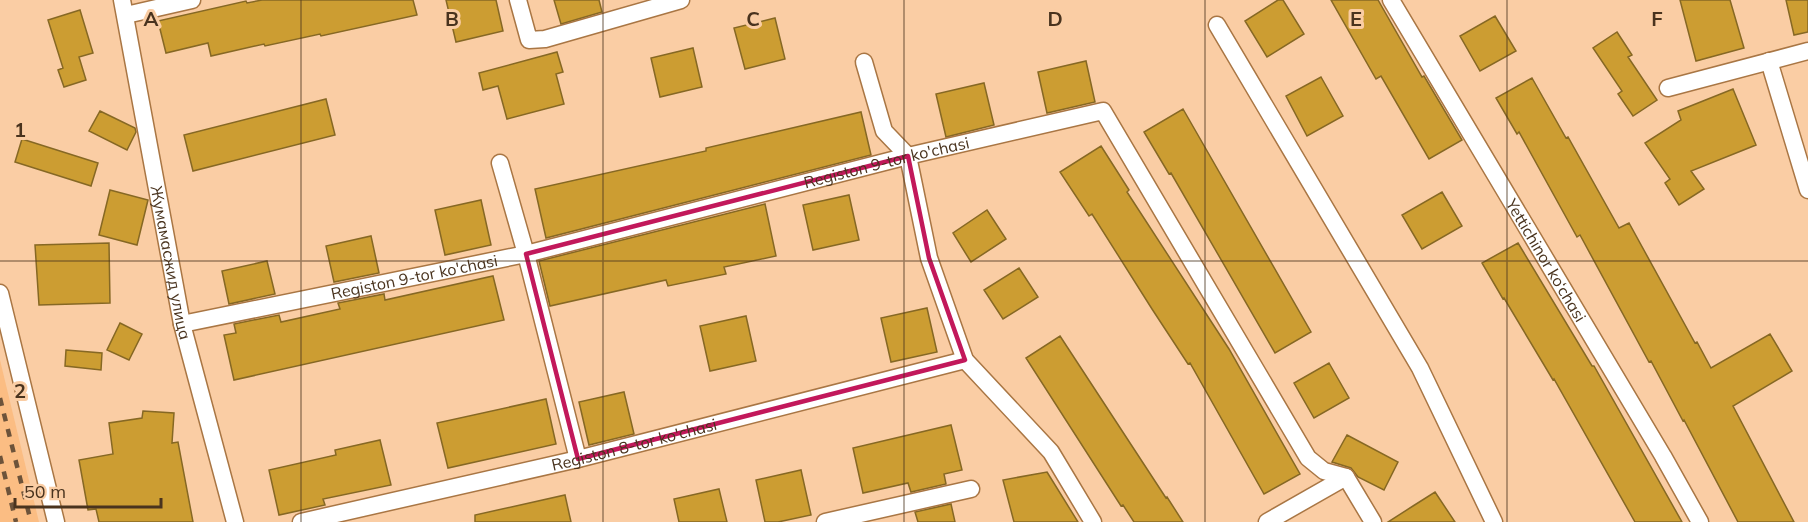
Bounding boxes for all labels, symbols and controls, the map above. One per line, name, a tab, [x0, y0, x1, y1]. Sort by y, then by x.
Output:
text: A	[144, 6, 159, 31]
text: B	[445, 6, 459, 31]
text: C	[746, 6, 760, 31]
text: D	[1047, 6, 1063, 31]
text: E	[1350, 6, 1362, 31]
text: F	[1651, 6, 1663, 31]
text: 1	[14, 117, 26, 142]
street label: Registon 9-tor ko'chasi	[802, 132, 971, 192]
street label: Жумамасжид улица	[147, 184, 196, 342]
street label: Yettichinor ko‘chasi	[1501, 194, 1591, 325]
street label: Registon 9-tor ko'chasi	[329, 250, 499, 303]
text: 2	[14, 378, 26, 403]
street label: Registon 8-tor ko'chasi	[550, 414, 719, 475]
scale bar	[15, 471, 160, 509]
text: 50 m	[24, 480, 66, 503]

